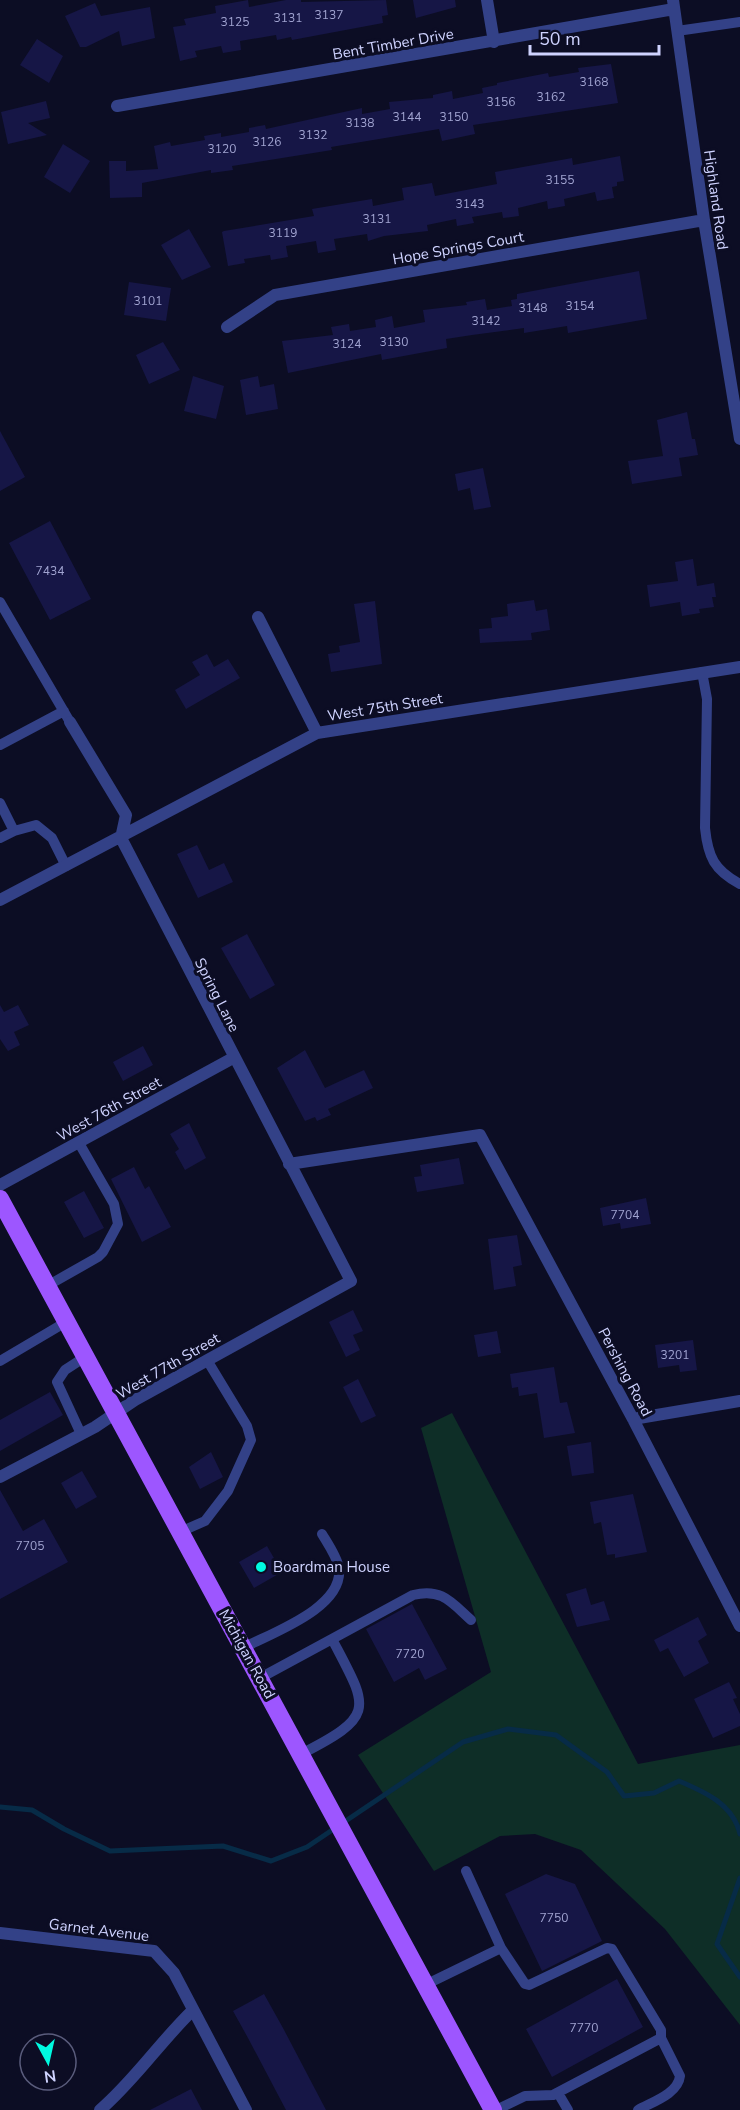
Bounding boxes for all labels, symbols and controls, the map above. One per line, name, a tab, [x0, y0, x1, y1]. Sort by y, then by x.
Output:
house number: 3137	[315, 7, 343, 23]
house number: 3131	[274, 10, 302, 26]
house number: 3125	[221, 14, 249, 30]
scale bar	[530, 18, 659, 56]
street label: Bent Timber Drive	[331, 24, 455, 64]
text: 50 m	[539, 27, 581, 51]
house number: 3168	[580, 74, 608, 90]
house number: 3162	[537, 89, 565, 105]
house number: 3156	[487, 94, 515, 110]
house number: 3144	[393, 109, 421, 125]
house number: 3150	[440, 109, 468, 125]
house number: 3138	[346, 115, 374, 131]
house number: 3132	[299, 127, 327, 143]
house number: 3126	[253, 134, 281, 150]
house number: 3120	[208, 141, 236, 157]
street label: Highland Road	[699, 149, 733, 251]
house number: 3155	[546, 172, 574, 188]
house number: 3143	[456, 196, 484, 212]
house number: 3131	[363, 211, 391, 227]
house number: 3119	[269, 225, 297, 241]
street label: Hope Springs Court	[391, 226, 526, 269]
house number: 3101	[134, 293, 162, 309]
house number: 3154	[566, 298, 594, 314]
house number: 3148	[519, 300, 547, 316]
house number: 3142	[472, 313, 500, 329]
house number: 3130	[380, 334, 408, 350]
house number: 3124	[333, 336, 361, 352]
house number: 7434	[36, 563, 64, 579]
street label: West 75th Street	[326, 688, 445, 726]
street label: Spring Lane	[190, 955, 244, 1035]
street label: West 76th Street	[53, 1072, 165, 1146]
house number: 7704	[611, 1207, 639, 1223]
street label: Pershing Road	[593, 1324, 657, 1420]
street label: West 77th Street	[113, 1328, 224, 1404]
house number: 3201	[661, 1347, 689, 1363]
house number: 7705	[16, 1538, 44, 1554]
place label: Boardman House	[273, 1557, 390, 1577]
marker: Boardman House	[254, 1560, 268, 1574]
street label: Michigan Road	[214, 1606, 280, 1702]
house number: 7720	[396, 1646, 424, 1662]
house number: 7750	[540, 1910, 568, 1926]
street label: Garnet Avenue	[48, 1914, 150, 1946]
house number: 7770	[570, 2020, 598, 2036]
north arrow	[18, 2032, 78, 2092]
text: N	[42, 2064, 57, 2088]

